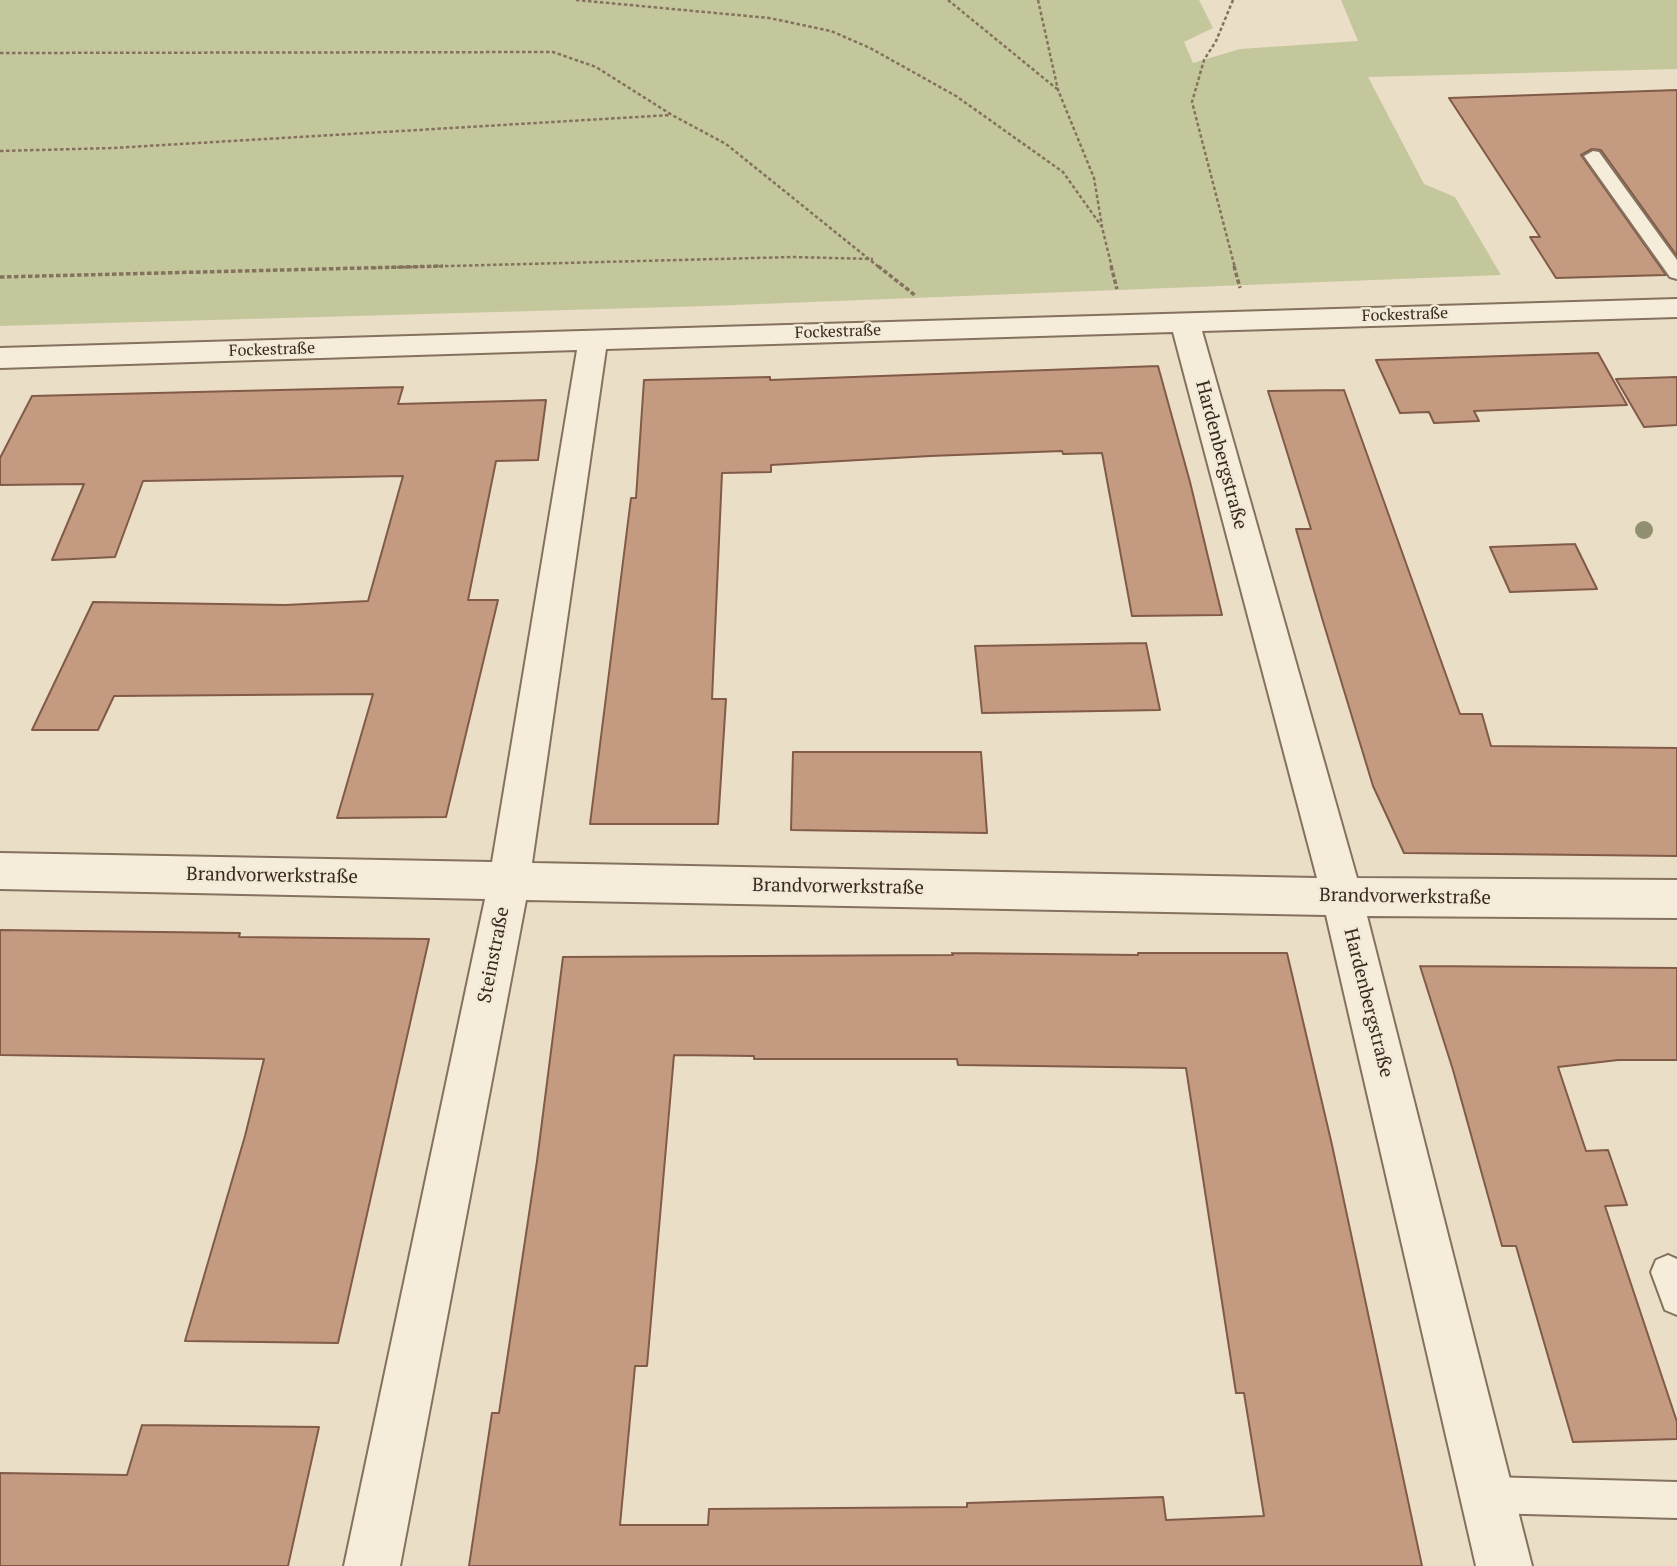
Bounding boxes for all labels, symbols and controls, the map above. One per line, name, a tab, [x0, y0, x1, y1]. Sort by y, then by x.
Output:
street label: Fockestraße	[1361, 304, 1449, 326]
street label: Fockestraße	[794, 321, 882, 343]
street label: Fockestraße	[228, 339, 316, 361]
street label: Hardenbergstraße	[1190, 378, 1252, 532]
street label: Brandvorwerkstraße	[186, 863, 358, 889]
street label: Brandvorwerkstraße	[752, 874, 924, 900]
street label: Brandvorwerkstraße	[1319, 884, 1491, 910]
street label: Steinstraße	[473, 905, 515, 1005]
street label: Hardenbergstraße	[1338, 926, 1398, 1080]

